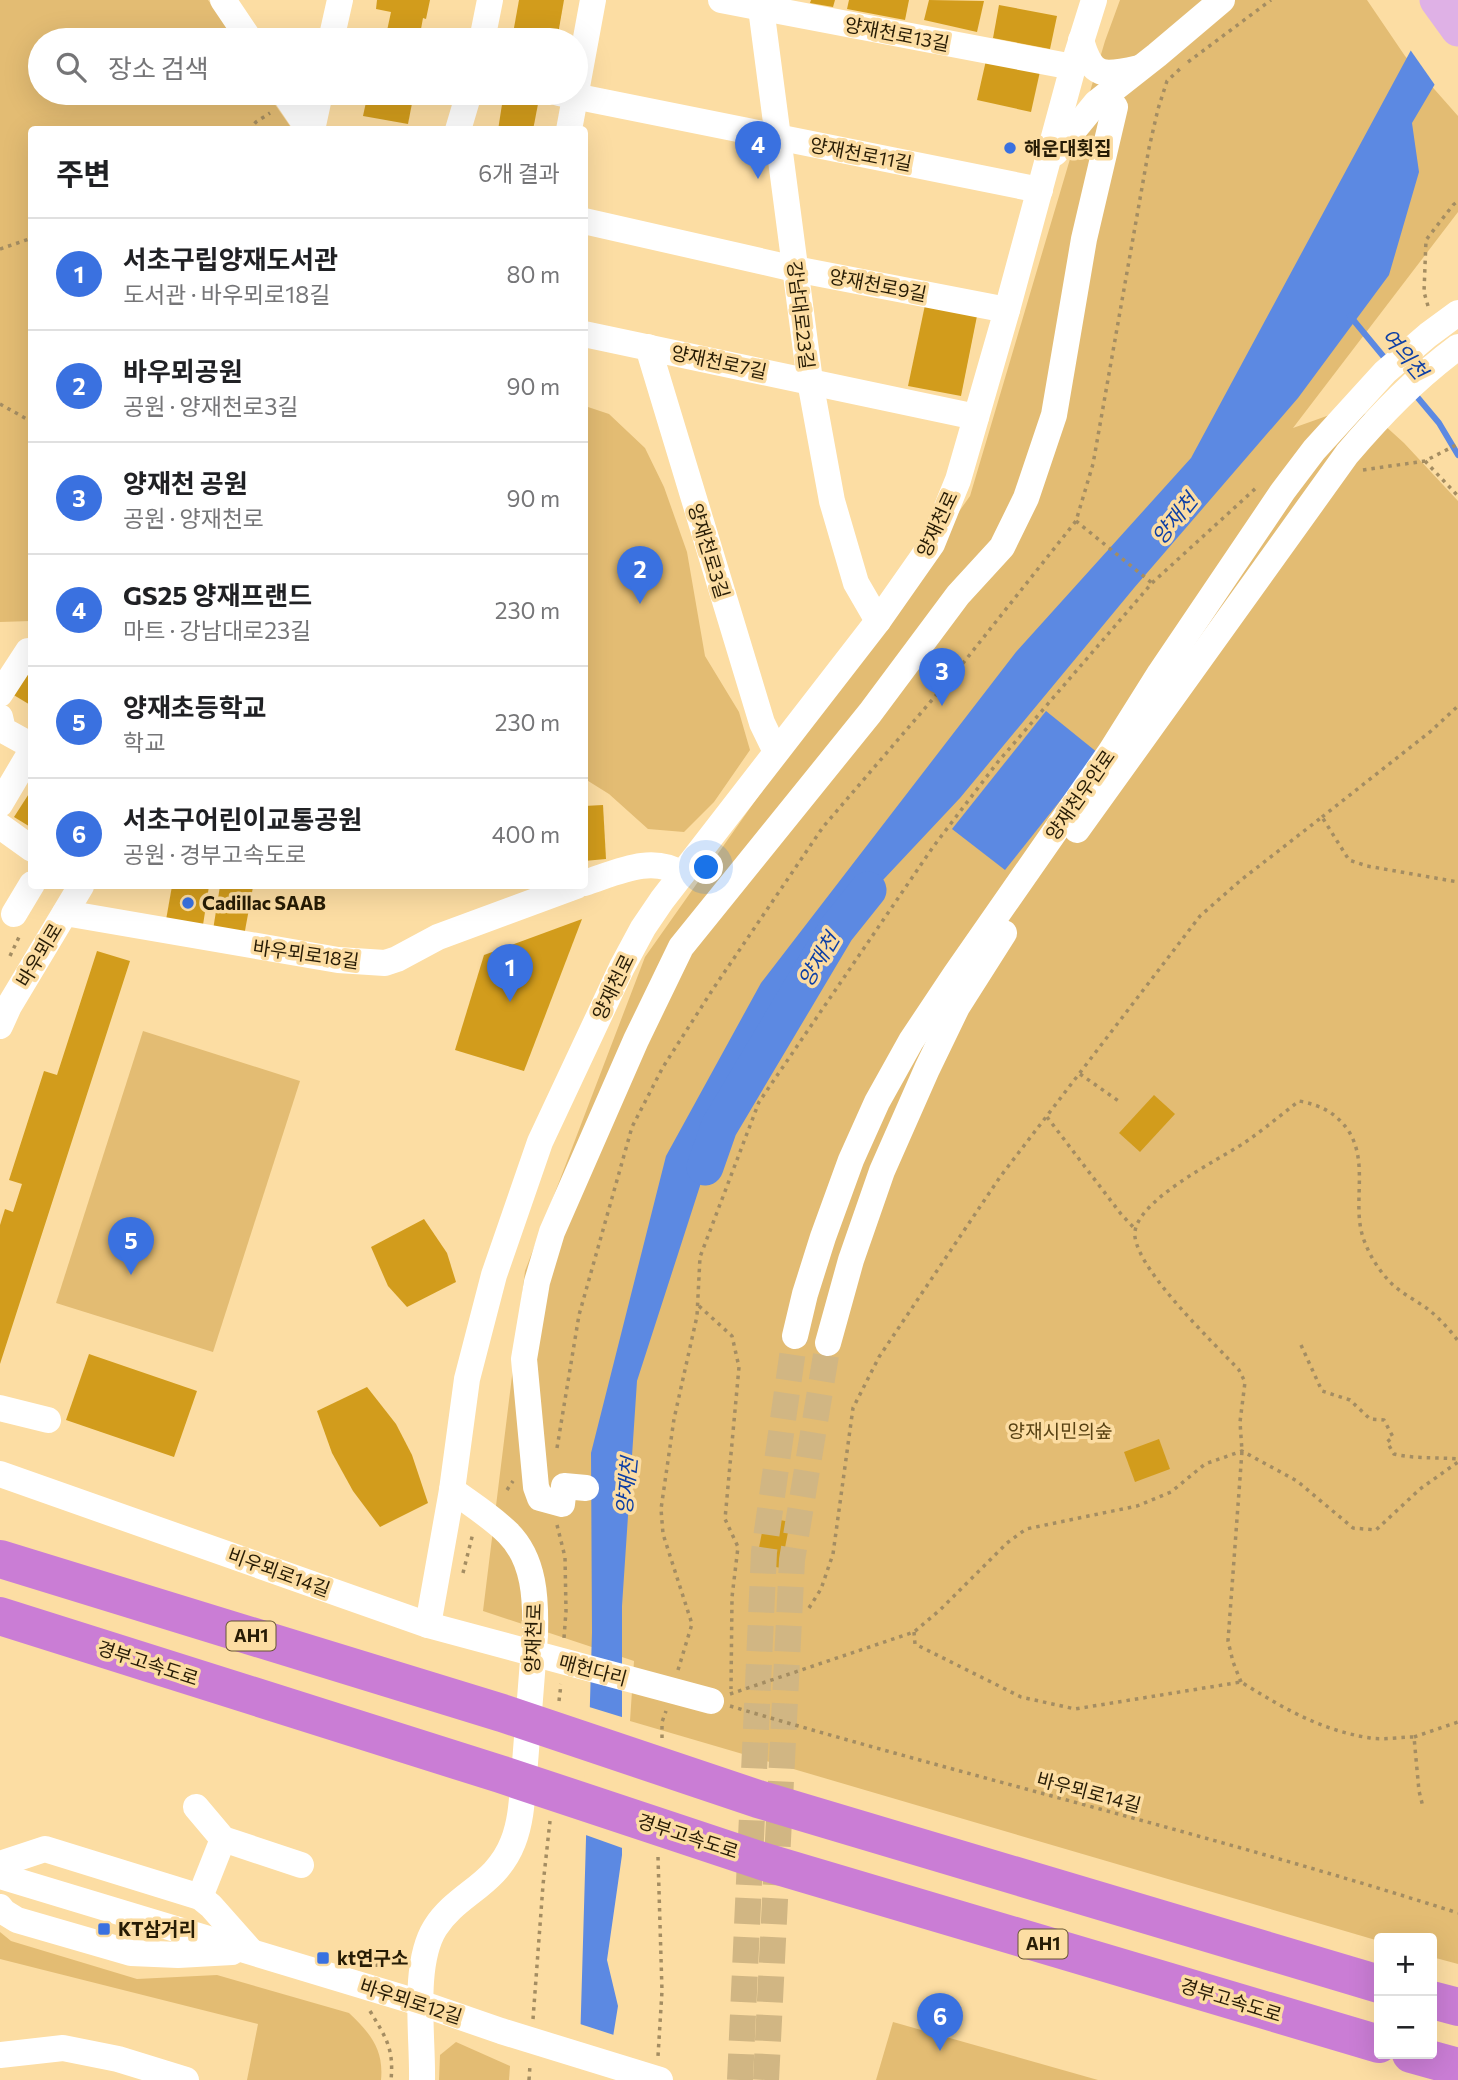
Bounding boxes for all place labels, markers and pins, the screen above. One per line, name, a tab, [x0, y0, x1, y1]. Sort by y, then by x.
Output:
pin: 4	[735, 121, 781, 179]
place label: 해운대횟집	[1024, 136, 1111, 159]
marker: 해운대횟집	[1002, 140, 1018, 156]
pin: 2	[617, 546, 663, 604]
pin: 3	[919, 648, 965, 706]
place label: Cadillac SAAB	[202, 891, 326, 914]
marker: Cadillac SAAB	[180, 895, 196, 911]
pin: 1	[487, 944, 533, 1002]
pin: 5	[108, 1217, 154, 1275]
place label: KT삼거리	[118, 1917, 196, 1940]
marker: KT삼거리	[96, 1921, 112, 1937]
place label: kt연구소	[337, 1946, 408, 1969]
marker: kt연구소	[315, 1950, 331, 1966]
pin: 6	[917, 1993, 963, 2051]

